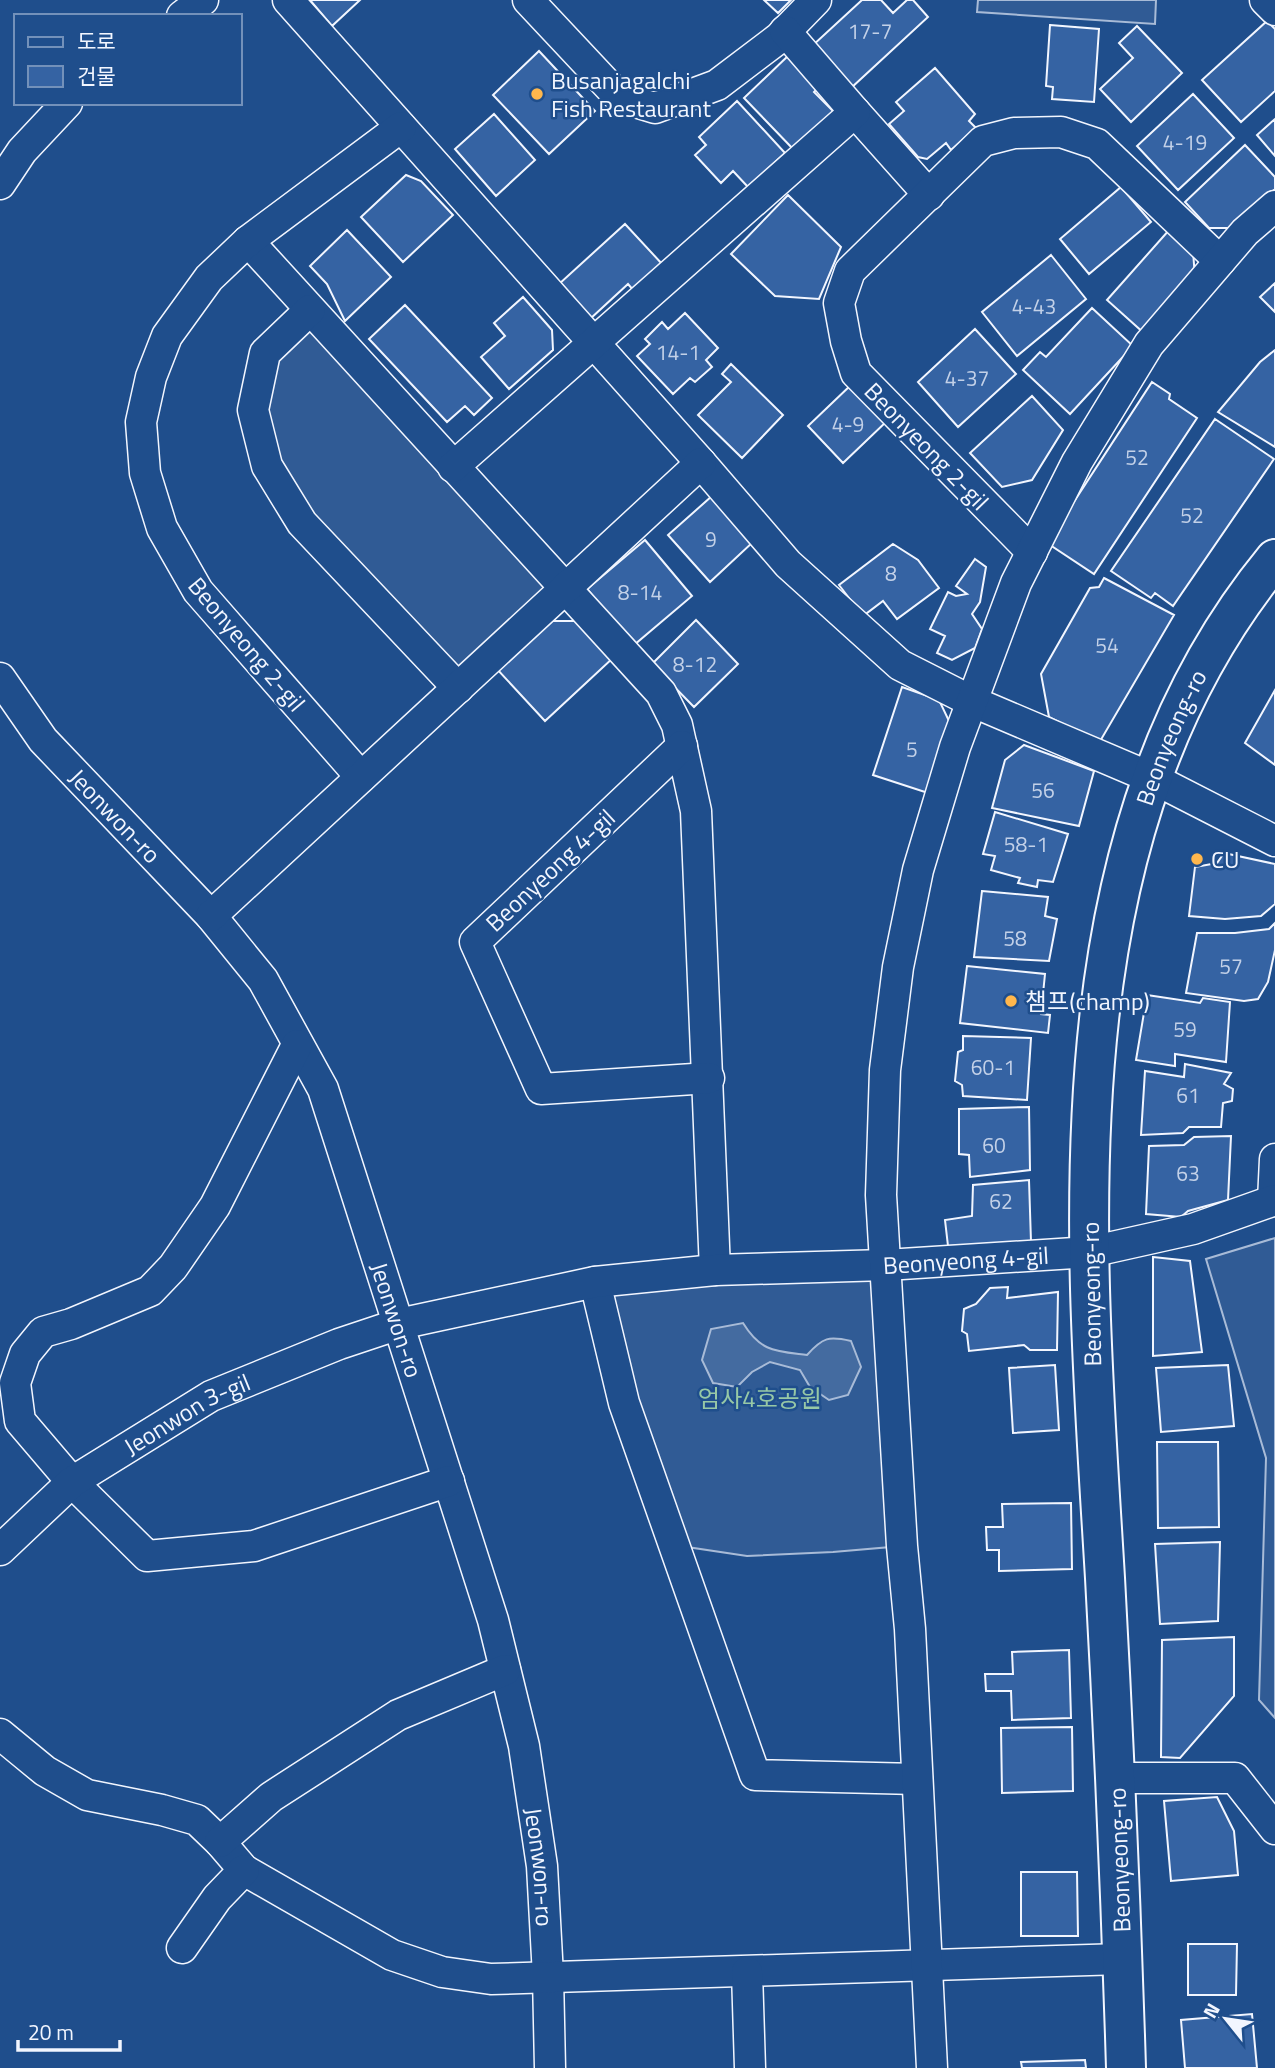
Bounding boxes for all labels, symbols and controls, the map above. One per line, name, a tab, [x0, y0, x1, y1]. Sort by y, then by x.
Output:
legend	[14, 14, 242, 105]
house number: 17-7	[848, 15, 892, 47]
text: 도로	[77, 25, 116, 57]
text: 건물	[77, 60, 116, 92]
place label: Busanjagalchi Fish Restaurant	[551, 62, 711, 126]
marker: Busanjagalchi Fish Restaurant	[529, 86, 545, 102]
house number: 4-19	[1163, 126, 1207, 158]
house number: 4-43	[1012, 290, 1056, 322]
house number: 14-1	[656, 336, 700, 368]
house number: 4-37	[945, 362, 989, 394]
street label: Beonyeong 2-gil	[856, 374, 998, 518]
house number: 4-9	[832, 408, 864, 440]
house number: 52	[1125, 441, 1149, 473]
house number: 52	[1180, 499, 1204, 531]
house number: 9	[705, 523, 717, 555]
house number: 8	[885, 557, 897, 589]
street label: Beonyeong 2-gil	[180, 569, 314, 719]
house number: 8-14	[618, 576, 662, 608]
house number: 54	[1095, 629, 1119, 661]
house number: 8-12	[673, 648, 717, 680]
street label: Beonyeong-ro	[1126, 663, 1216, 810]
house number: 5	[906, 733, 918, 765]
street label: Jeonwon-ro	[61, 760, 169, 871]
house number: 56	[1031, 774, 1055, 806]
street label: Beonyeong 4-gil	[477, 800, 623, 940]
house number: 58-1	[1004, 828, 1048, 860]
place label: CU	[1211, 841, 1240, 877]
marker: CU	[1189, 851, 1205, 867]
house number: 58	[1003, 922, 1027, 954]
house number: 57	[1219, 950, 1243, 982]
place label: 챔프(champ)	[1025, 983, 1150, 1019]
marker: 챔프(champ)	[1003, 993, 1019, 1009]
house number: 59	[1173, 1013, 1197, 1045]
house number: 60-1	[971, 1051, 1015, 1083]
house number: 61	[1176, 1079, 1200, 1111]
house number: 60	[982, 1129, 1006, 1161]
house number: 63	[1176, 1157, 1200, 1189]
house number: 62	[989, 1185, 1013, 1217]
street label: Beonyeong-ro	[1072, 1221, 1110, 1367]
street label: Beonyeong 4-gil	[882, 1237, 1050, 1283]
street label: Jeonwon-ro	[362, 1257, 432, 1382]
street label: Jeonwon 3-gil	[117, 1364, 256, 1464]
park label: 엄사4호공원	[698, 1380, 822, 1416]
street label: Beonyeong-ro	[1098, 1787, 1140, 1933]
street label: Jeonwon-ro	[515, 1805, 563, 1927]
north arrow	[1191, 1984, 1261, 2054]
text: N	[1195, 1997, 1227, 2023]
scale bar	[18, 2008, 119, 2052]
text: 20 m	[28, 2016, 74, 2048]

